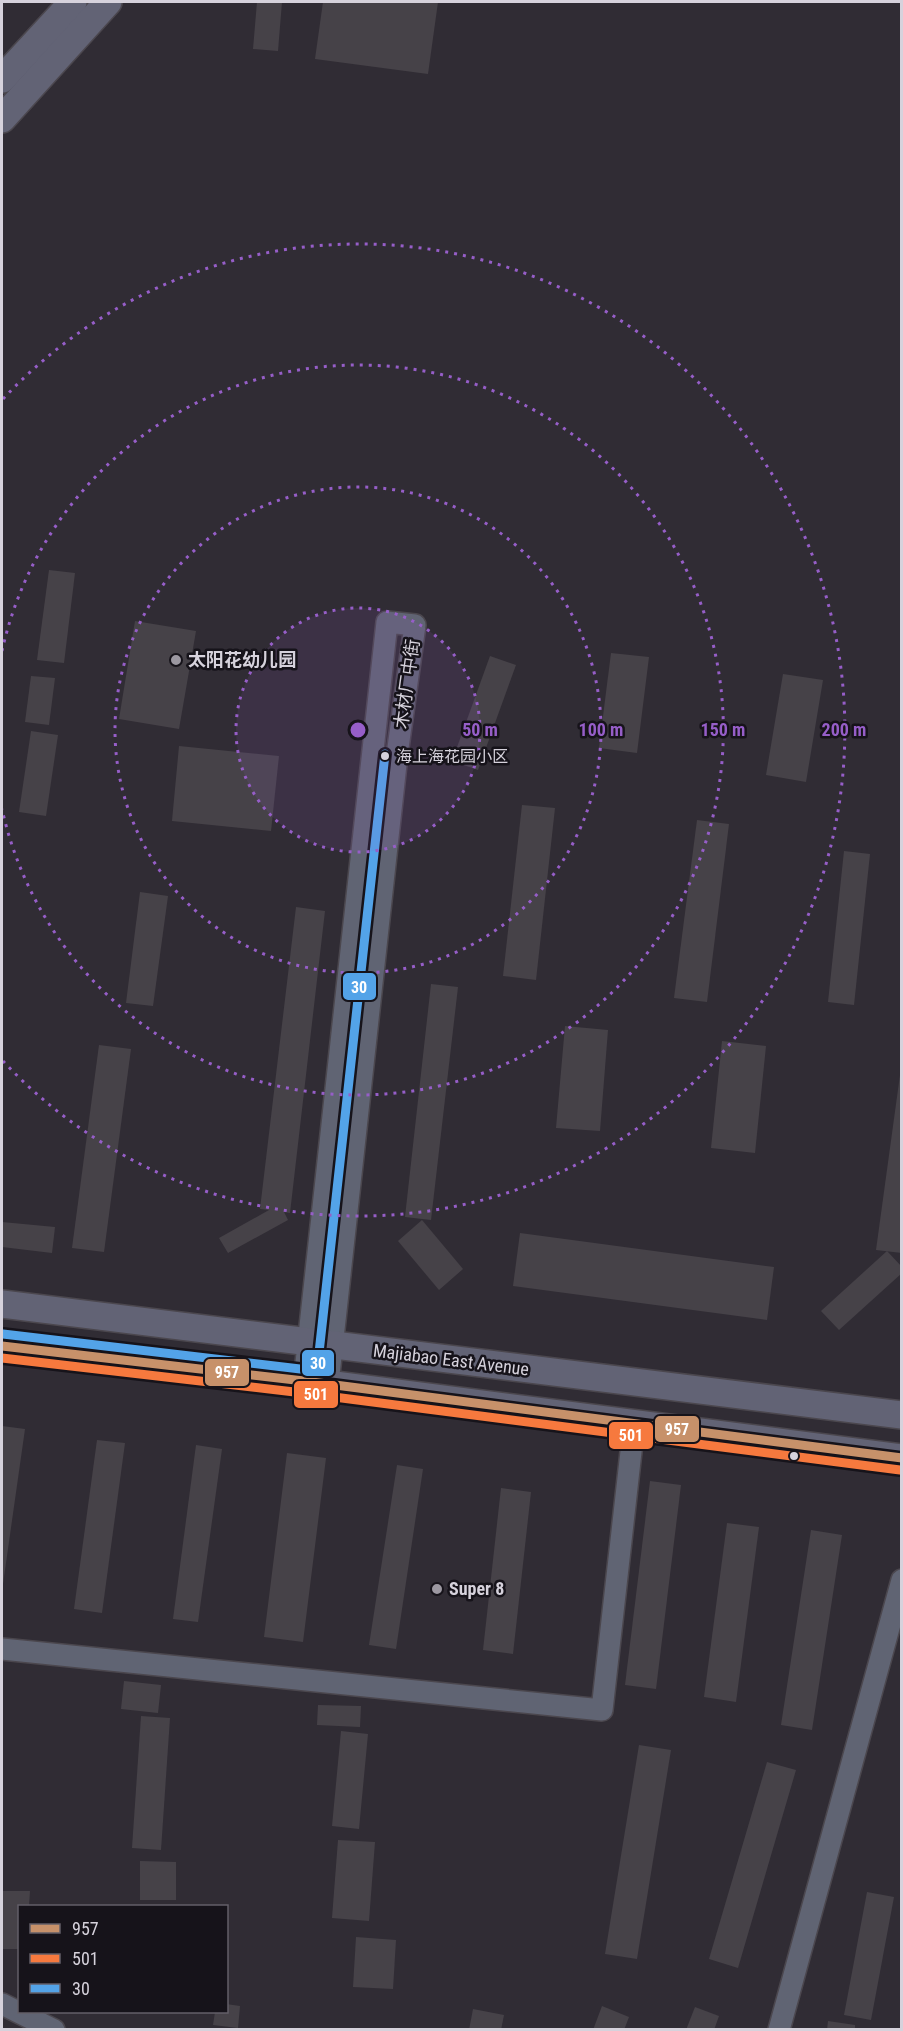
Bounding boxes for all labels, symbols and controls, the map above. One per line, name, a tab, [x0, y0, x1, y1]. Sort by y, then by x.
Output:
street label: 木材厂中街	[390, 638, 423, 730]
place label: 太阳花幼儿园	[188, 649, 296, 670]
marker: 太阳花幼儿园	[169, 653, 183, 667]
text: 50 m	[462, 719, 498, 740]
text: 100 m	[579, 719, 623, 740]
text: 150 m	[701, 719, 745, 740]
text: 200 m	[822, 719, 866, 740]
centre of rings	[348, 720, 368, 740]
place label: 海上海花园小区	[396, 747, 508, 766]
marker: 海上海花园小区	[379, 750, 391, 762]
line badge: 30	[342, 972, 377, 1001]
text: 30	[351, 978, 367, 997]
street label: Majiabao East Avenue	[372, 1340, 530, 1379]
line badge: 30	[301, 1349, 335, 1377]
text: 30	[310, 1354, 326, 1373]
line badge: 957	[204, 1358, 250, 1387]
text: 957	[215, 1363, 239, 1382]
line badge: 501	[293, 1380, 339, 1409]
text: 501	[304, 1385, 328, 1404]
line badge: 957	[654, 1415, 700, 1443]
text: 957	[665, 1420, 689, 1439]
line badge: 501	[608, 1421, 654, 1450]
text: 501	[619, 1426, 643, 1445]
unlabelled marker	[788, 1450, 800, 1462]
place label: Super 8	[449, 1578, 504, 1599]
marker: Super 8	[430, 1582, 444, 1596]
legend	[18, 1905, 228, 2013]
text: 957	[72, 1918, 99, 1939]
text: 501	[72, 1948, 99, 1969]
text: 30	[72, 1978, 90, 1999]

